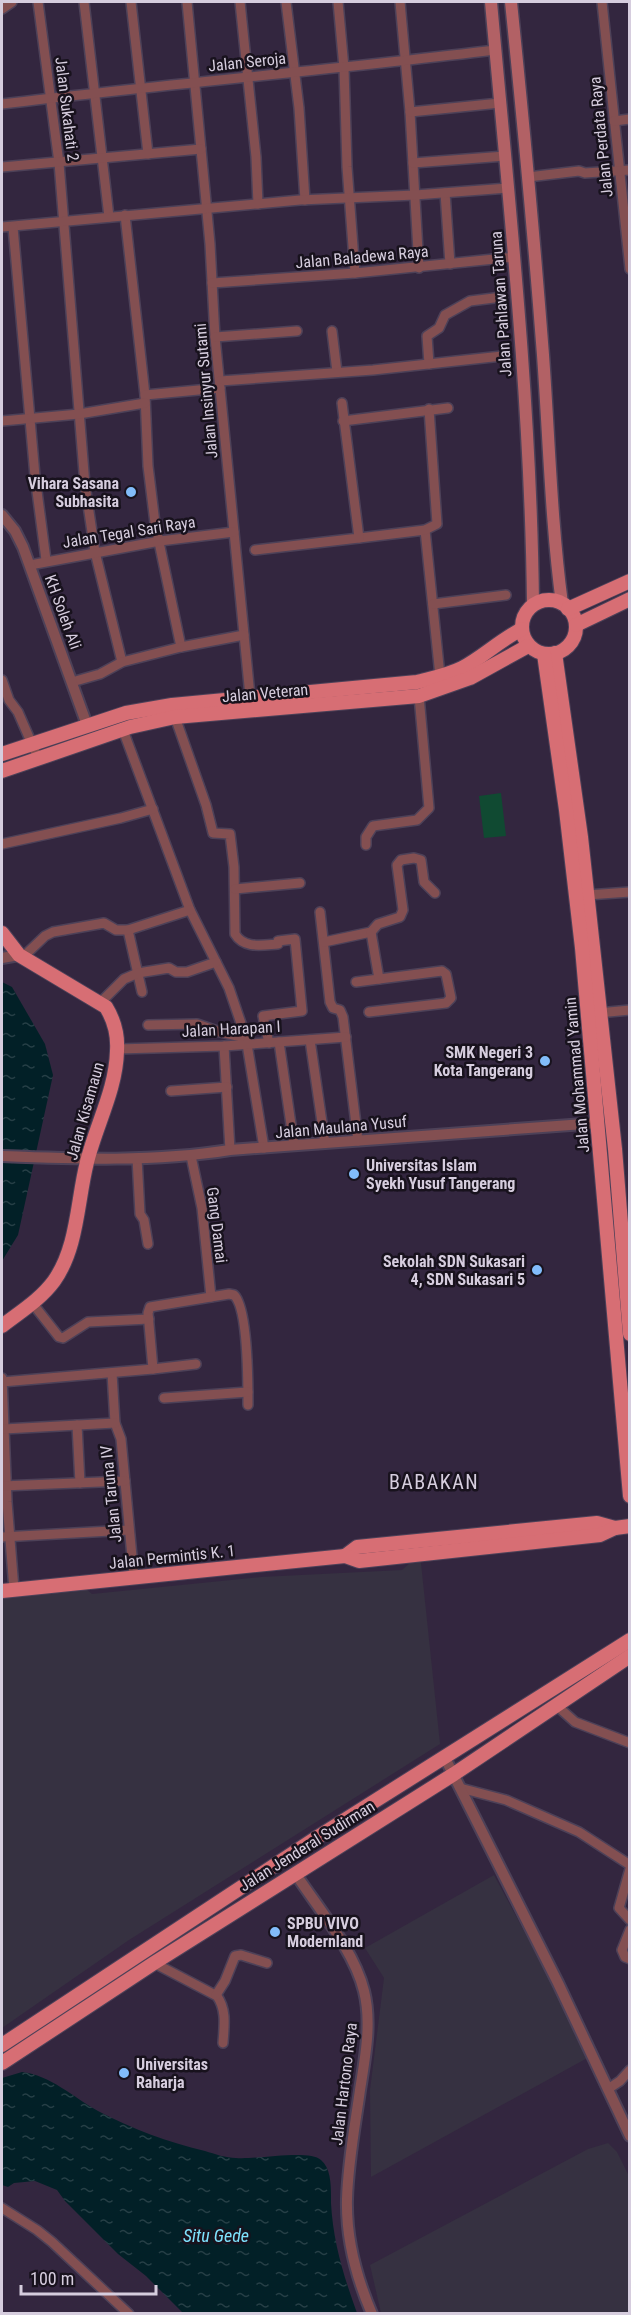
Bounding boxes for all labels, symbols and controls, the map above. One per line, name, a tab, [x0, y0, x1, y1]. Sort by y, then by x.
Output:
street label: Jalan Seroja	[207, 48, 287, 76]
street label: Jalan Sukahati 2	[51, 56, 83, 162]
street label: Jalan Perdata Raya	[585, 76, 617, 198]
street label: Jalan Pahlawan Taruna	[486, 231, 516, 377]
street label: Jalan Baladewa Raya	[295, 242, 429, 272]
street label: Jalan Insinyur Sutami	[191, 323, 221, 459]
place label: Vihara Sasana Subhasita	[28, 474, 119, 511]
marker: Vihara Sasana Subhasita	[124, 485, 138, 499]
street label: Jalan Tegal Sari Raya	[61, 512, 197, 552]
street label: KH Soleh Ali	[41, 572, 85, 652]
street label: Jalan Veteran	[221, 680, 309, 706]
street label: Jalan Mohammad Yamin	[561, 996, 593, 1154]
street label: Jalan Harapan I	[181, 1017, 281, 1041]
place label: SMK Negeri 3 Kota Tangerang	[434, 1043, 533, 1080]
marker: SMK Negeri 3 Kota Tangerang	[538, 1054, 552, 1068]
street label: Jalan Kisamaun	[62, 1060, 108, 1162]
street label: Jalan Maulana Yusuf	[274, 1112, 408, 1142]
place label: Universitas Islam Syekh Yusuf Tangerang	[366, 1156, 515, 1193]
marker: Universitas Islam Syekh Yusuf Tangerang	[347, 1167, 361, 1181]
street label: Gang Damai	[203, 1186, 231, 1264]
place label: Sekolah SDN Sukasari 4, SDN Sukasari 5	[383, 1252, 525, 1289]
marker: Sekolah SDN Sukasari 4, SDN Sukasari 5	[530, 1263, 544, 1277]
street label: Jalan Taruna IV	[96, 1444, 126, 1544]
district label: BABAKAN	[389, 1470, 479, 1494]
street label: Jalan Permintis K. 1	[108, 1541, 236, 1573]
street label: Jalan Jenderal Sudirman	[236, 1797, 378, 1895]
place label: SPBU VIVO Modernland	[287, 1914, 363, 1951]
marker: SPBU VIVO Modernland	[268, 1925, 282, 1939]
street label: Jalan Hartono Raya	[327, 2022, 361, 2146]
place label: Universitas Raharja	[136, 2055, 208, 2092]
marker: Universitas Raharja	[117, 2066, 131, 2080]
water label: Situ Gede	[183, 2225, 249, 2246]
scale bar	[21, 2258, 156, 2296]
text: 100 m	[30, 2268, 74, 2289]

